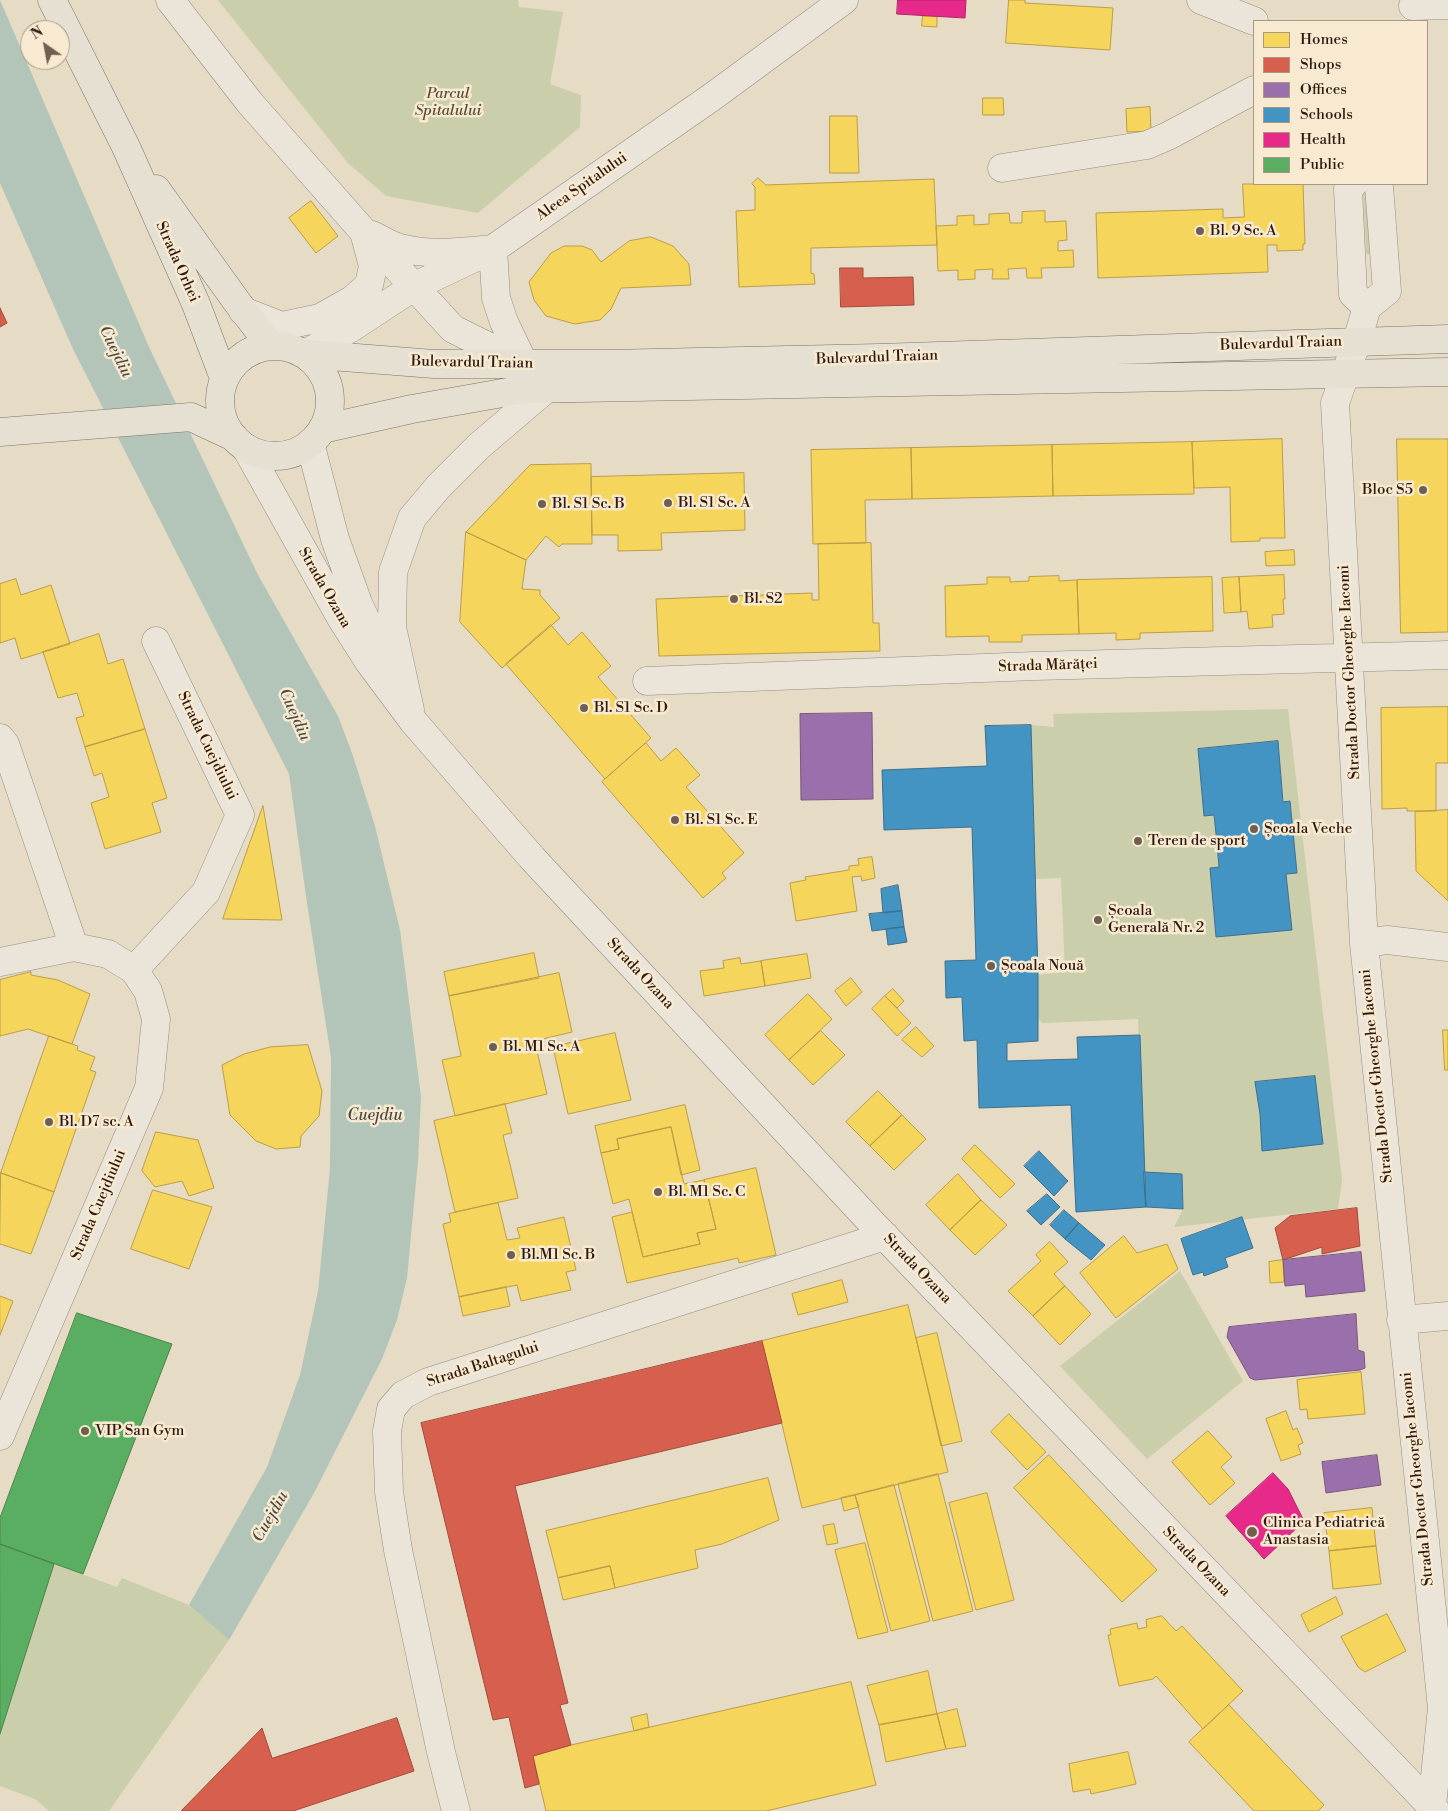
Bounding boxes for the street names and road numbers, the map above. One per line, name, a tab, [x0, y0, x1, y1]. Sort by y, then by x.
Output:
street label: Aleea Spitalului	[533, 149, 631, 225]
street label: Strada Orhei	[151, 219, 203, 305]
street label: Bulevardul Traian	[1220, 333, 1342, 355]
street label: Bulevardul Traian	[816, 347, 938, 369]
street label: Bulevardul Traian	[411, 353, 533, 373]
street label: Strada Ozana	[294, 544, 354, 632]
street label: Strada Doctor Gheorghe Iacomi	[1335, 564, 1365, 780]
street label: Strada Mărăței	[998, 655, 1098, 677]
street label: Strada Cuejdiului	[173, 689, 241, 803]
street label: Strada Ozana	[603, 935, 677, 1013]
street label: Strada Doctor Gheorghe Iacomi	[1357, 968, 1397, 1184]
street label: Strada Cuejdiului	[68, 1147, 130, 1263]
street label: Strada Ozana	[879, 1230, 955, 1308]
street label: Strada Baltagului	[425, 1338, 541, 1392]
street label: Strada Doctor Gheorghe Iacomi	[1398, 1371, 1438, 1587]
street label: Strada Ozana	[1158, 1523, 1234, 1601]

